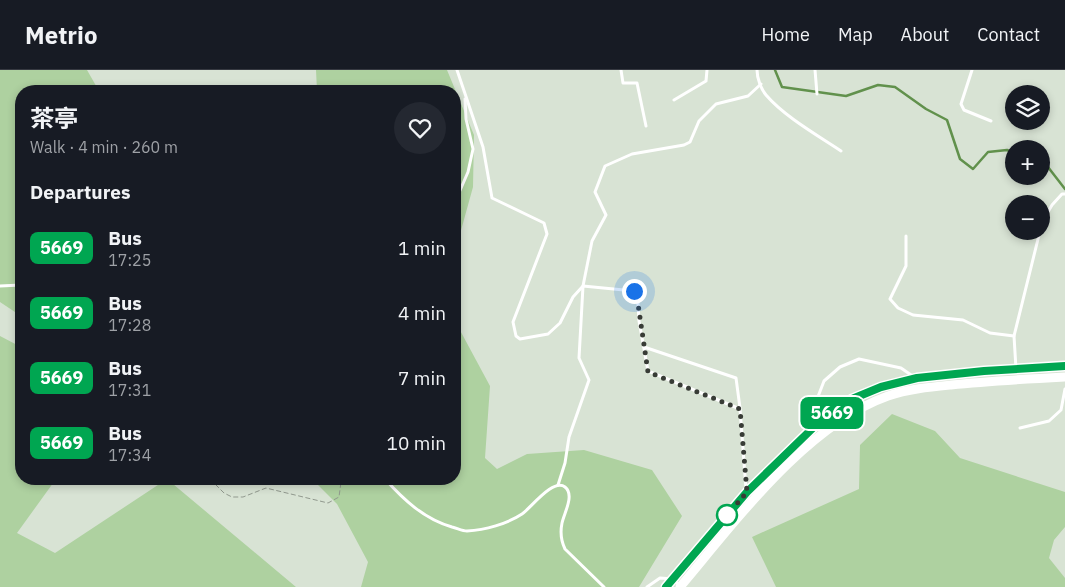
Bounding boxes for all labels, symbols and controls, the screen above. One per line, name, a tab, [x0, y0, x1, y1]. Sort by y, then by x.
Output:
text: Metrio	[25, 19, 97, 51]
text: Home	[762, 23, 810, 46]
text: Map	[838, 23, 873, 46]
text: About	[901, 23, 949, 46]
text: Contact	[977, 23, 1040, 46]
map controls	[1005, 85, 1050, 240]
button: layers	[1005, 85, 1050, 130]
text: 茶亭	[30, 102, 78, 134]
button: heart	[394, 102, 446, 154]
text: Walk · 4 min · 260 m	[30, 137, 178, 157]
button: +	[1005, 140, 1050, 185]
text: Departures	[30, 180, 130, 204]
button: −	[1005, 195, 1050, 240]
text: Bus	[108, 226, 142, 250]
text: 5669	[40, 236, 83, 259]
text: 1 min	[398, 236, 446, 260]
text: 17:25	[108, 250, 151, 270]
your location	[622, 279, 647, 304]
text: Bus	[108, 291, 142, 315]
text: 5669	[40, 301, 83, 324]
text: 4 min	[398, 301, 446, 325]
text: 17:28	[108, 315, 151, 335]
text: Bus	[108, 356, 142, 380]
text: 5669	[40, 366, 83, 389]
text: 7 min	[398, 366, 446, 390]
text: 17:31	[108, 380, 151, 400]
line badge: 5669	[797, 397, 867, 429]
text: 5669	[810, 401, 854, 424]
text: Bus	[108, 421, 142, 445]
text: 5669	[40, 431, 83, 454]
text: 10 min	[387, 431, 446, 455]
text: 17:34	[108, 445, 151, 465]
unlabelled marker	[716, 504, 738, 526]

